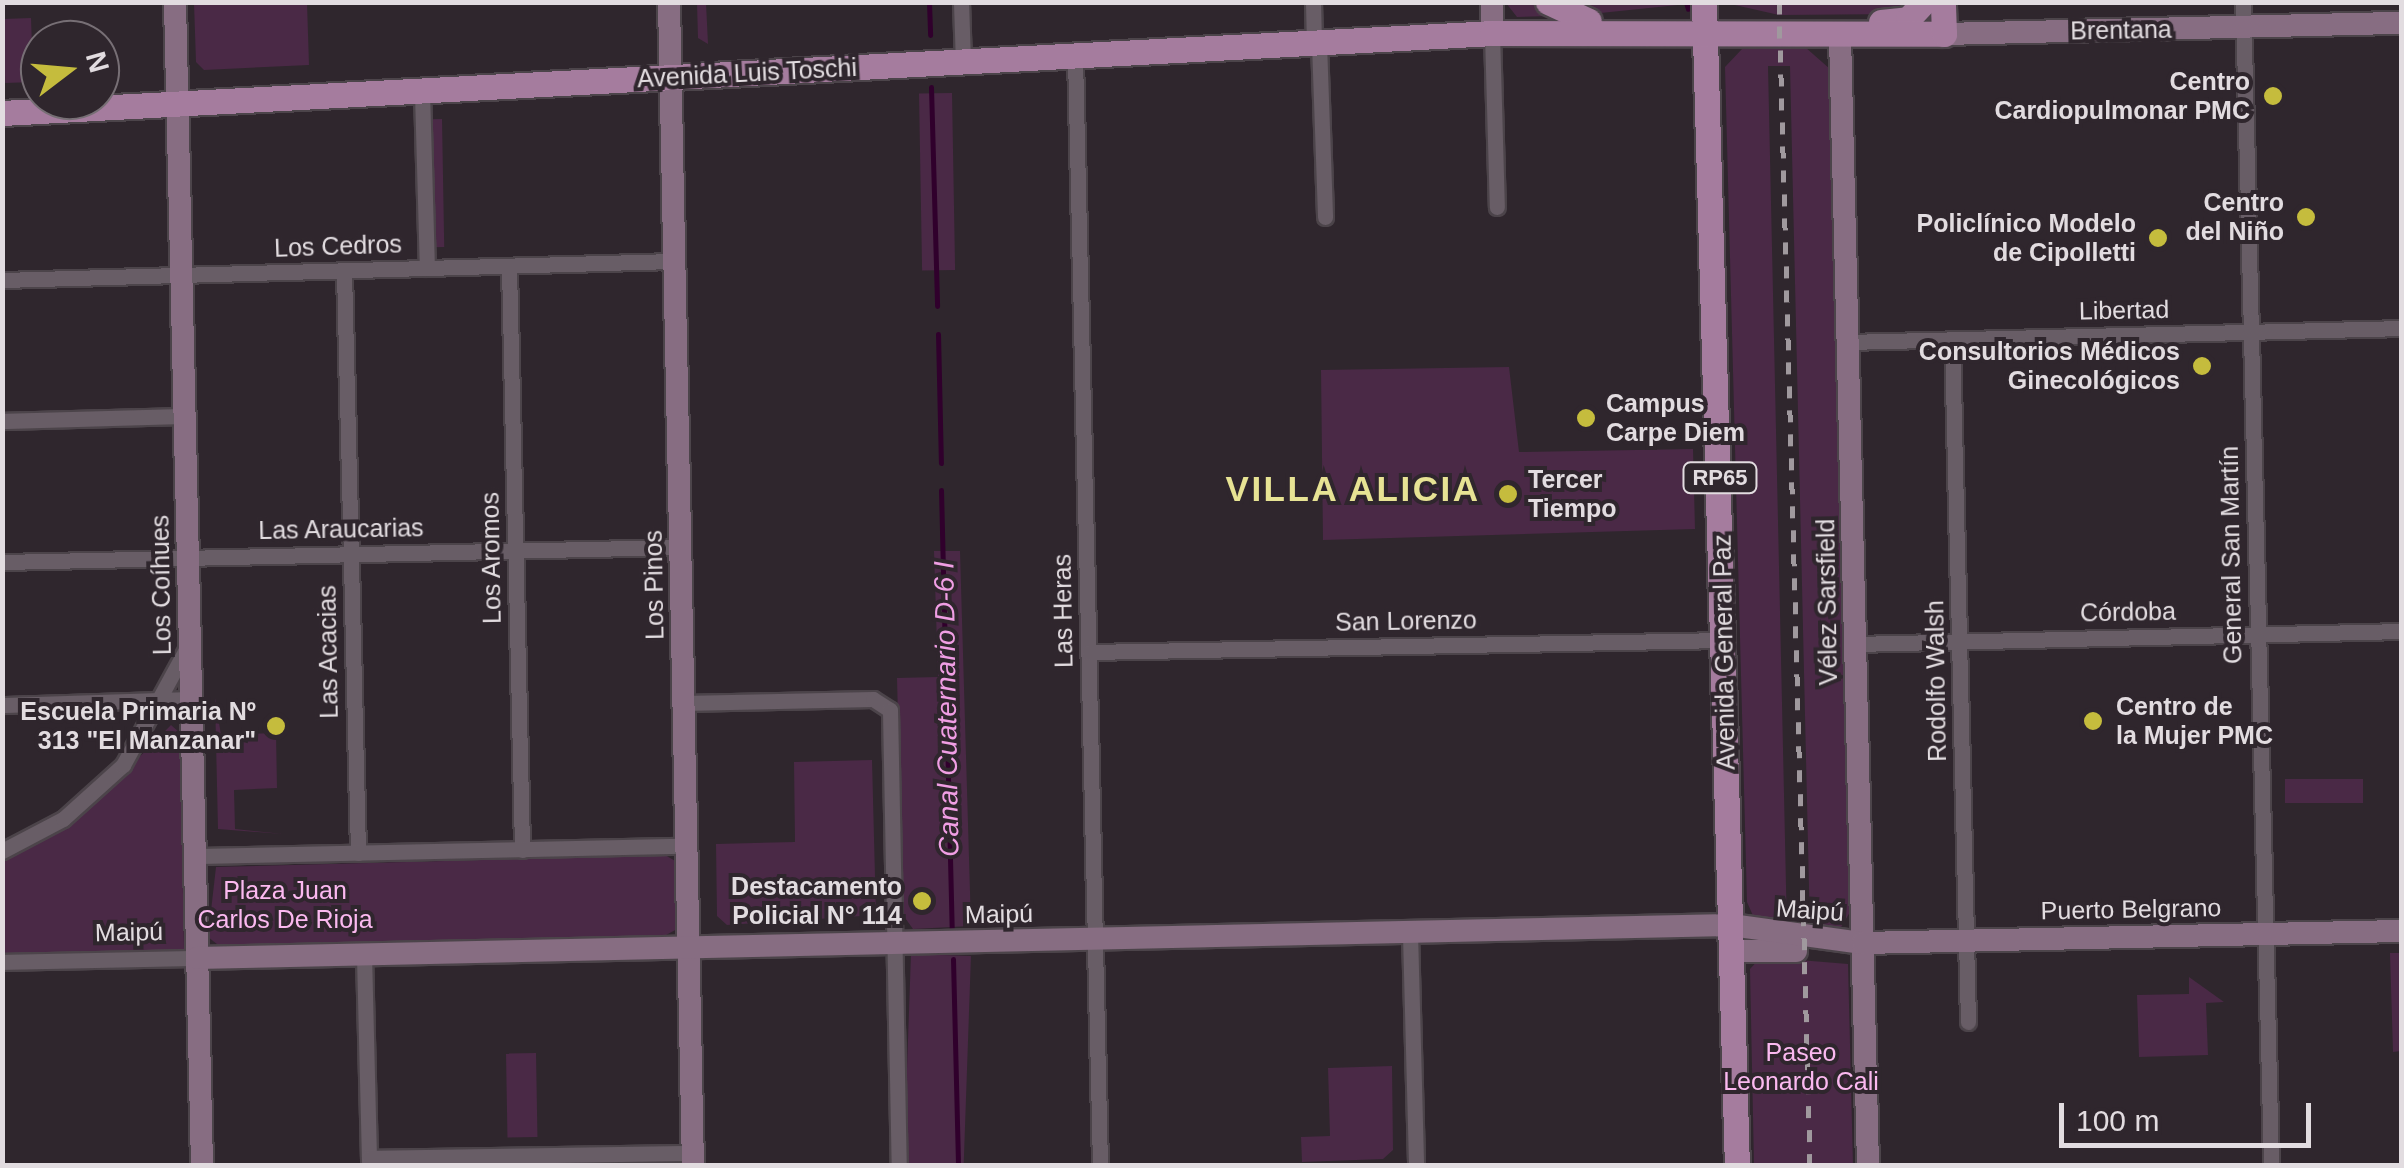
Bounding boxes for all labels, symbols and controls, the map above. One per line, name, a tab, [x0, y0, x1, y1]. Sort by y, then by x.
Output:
street label: Brentana	[2070, 14, 2172, 46]
north arrow	[20, 20, 120, 120]
text: N	[80, 48, 115, 76]
street label: Avenida Luis Toschi	[636, 52, 858, 94]
place label: Centro Cardiopulmonar PMC	[1994, 67, 2250, 126]
marker: Centro Cardiopulmonar PMC	[2260, 83, 2286, 109]
place label: Centro del Niño	[2185, 188, 2284, 247]
marker: Centro del Niño	[2293, 204, 2319, 230]
place label: Policlínico Modelo de Cipolletti	[1917, 209, 2136, 268]
marker: Policlínico Modelo de Cipolletti	[2145, 225, 2171, 251]
street label: Los Cedros	[274, 229, 402, 263]
street label: Libertad	[2079, 294, 2169, 326]
place label: Consultorios Médicos Ginecológicos	[1919, 337, 2180, 396]
marker: Consultorios Médicos Ginecológicos	[2189, 353, 2215, 379]
place label: Campus Carpe Diem	[1606, 389, 1745, 448]
marker: Campus Carpe Diem	[1575, 407, 1597, 429]
street label: General San Martín	[2214, 446, 2248, 664]
road number: RP65	[1680, 461, 1760, 495]
place label: Tercer Tiempo	[1528, 465, 1616, 524]
district label: VILLA ALICIA	[1224, 468, 1482, 510]
marker: Tercer Tiempo	[1497, 483, 1519, 505]
street label: Los Aromos	[475, 491, 507, 625]
street label: Las Araucarias	[257, 513, 425, 545]
street label: Los Coíhues	[145, 515, 177, 655]
street label: Vélez Sarsfield	[1811, 518, 1843, 686]
street label: Los Pinos	[638, 530, 670, 640]
street label: Avenida General Paz	[1707, 534, 1741, 770]
street label: Las Heras	[1047, 554, 1079, 668]
water label: Canal Cuaternario D-6 I	[928, 561, 966, 857]
street label: Las Acacias	[312, 584, 344, 720]
street label: Córdoba	[2080, 596, 2176, 628]
street label: Rodolfo Walsh	[1920, 600, 1952, 762]
street label: San Lorenzo	[1335, 605, 1477, 637]
place label: Centro de la Mujer PMC	[2116, 692, 2273, 751]
place label: Escuela Primaria Nº 313 "El Manzanar"	[20, 697, 256, 756]
marker: Centro de la Mujer PMC	[2080, 708, 2106, 734]
marker: Escuela Primaria Nº 313 "El Manzanar"	[265, 715, 287, 737]
place label: Destacamento Policial N° 114	[731, 872, 902, 931]
park label: Plaza Juan Carlos De Rioja	[197, 876, 373, 935]
marker: Destacamento Policial N° 114	[911, 890, 933, 912]
street label: Puerto Belgrano	[2040, 892, 2222, 926]
street label: Maipú	[1775, 893, 1845, 927]
street label: Maipú	[965, 898, 1033, 930]
street label: Maipú	[95, 916, 163, 948]
park label: Paseo Leonardo Cali	[1723, 1038, 1879, 1097]
scale bar	[2064, 1083, 2316, 1145]
text: 100 m	[2076, 1104, 2159, 1137]

